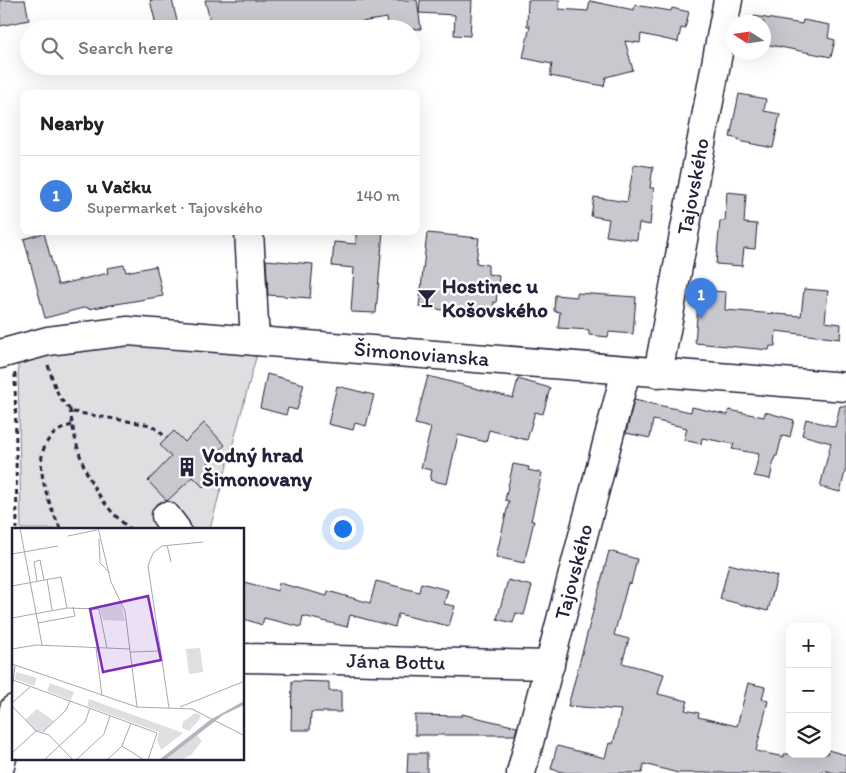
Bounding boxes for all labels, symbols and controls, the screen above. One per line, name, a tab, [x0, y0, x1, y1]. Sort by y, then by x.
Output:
north arrow	[726, 15, 771, 60]
search box	[20, 20, 420, 75]
icon: search	[38, 34, 66, 62]
text: Search here	[78, 36, 173, 59]
text: Nearby	[40, 110, 104, 135]
street label: Tajovského	[671, 136, 714, 237]
text: u Vačku	[87, 175, 152, 198]
text: 1	[52, 186, 60, 205]
text: 140 m	[356, 186, 400, 205]
text: Supermarket · Tajovského	[87, 198, 263, 217]
place label: Hostinec u Košovského	[442, 273, 548, 322]
pin: 1	[685, 278, 717, 319]
bar icon: Hostinec u Košovského	[416, 287, 438, 309]
street label: Šimonovianska	[353, 336, 491, 371]
place label: Vodný hrad Šimonovany	[202, 442, 312, 492]
building icon: Vodný hrad Šimonovany	[176, 456, 198, 478]
your location	[330, 516, 356, 542]
street label: Tajovského	[549, 521, 598, 622]
inset map	[12, 528, 245, 760]
map controls	[786, 623, 831, 758]
button: +	[786, 623, 831, 668]
street label: Jána Bottu	[346, 647, 446, 675]
button: −	[786, 668, 831, 713]
button: layers	[786, 713, 831, 758]

